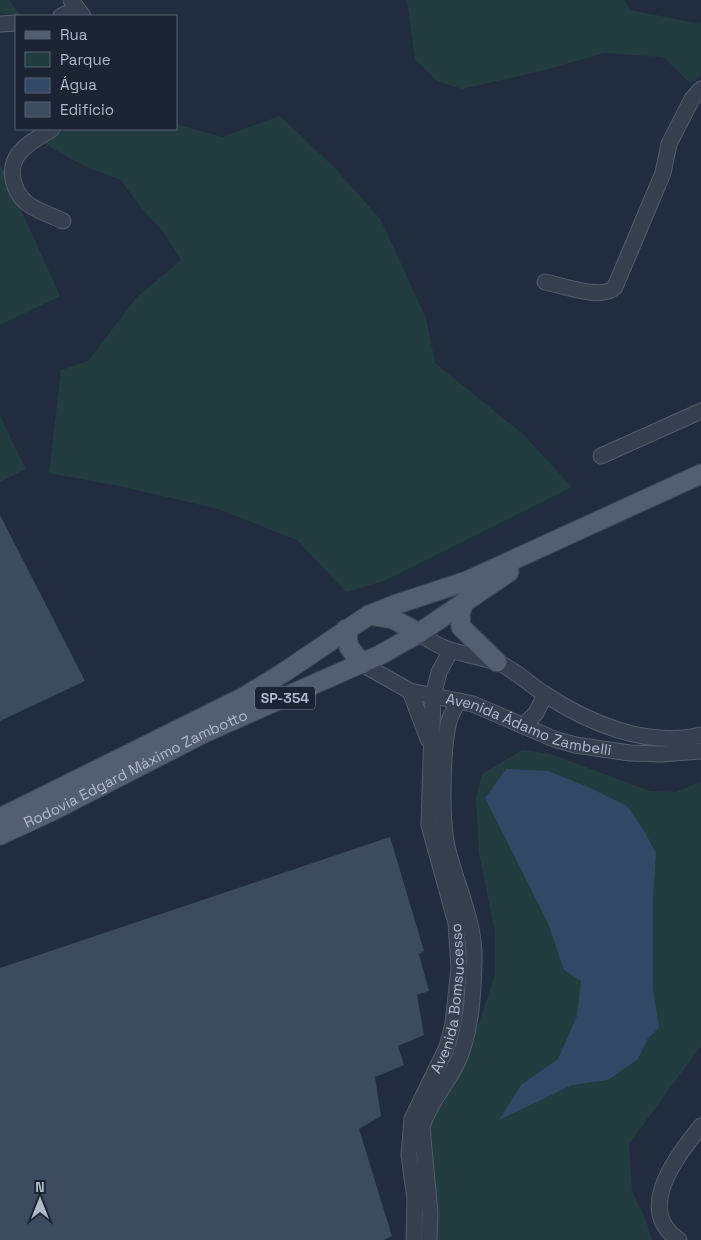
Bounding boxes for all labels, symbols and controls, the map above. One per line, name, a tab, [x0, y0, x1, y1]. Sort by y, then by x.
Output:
legend	[15, 15, 178, 130]
text: Rua	[60, 25, 88, 44]
text: Parque	[60, 50, 111, 69]
text: Água	[60, 75, 97, 94]
text: Edifício	[60, 100, 114, 119]
road number: SP-354	[255, 686, 315, 710]
street label: Avenida Ádamo Zambelli	[444, 689, 613, 759]
street label: Rodovia Edgard Máximo Zambotto	[21, 705, 250, 832]
street label: Avenida Bomsucesso	[426, 923, 468, 1076]
north arrow	[15, 1175, 65, 1225]
text: N	[35, 1178, 45, 1196]

